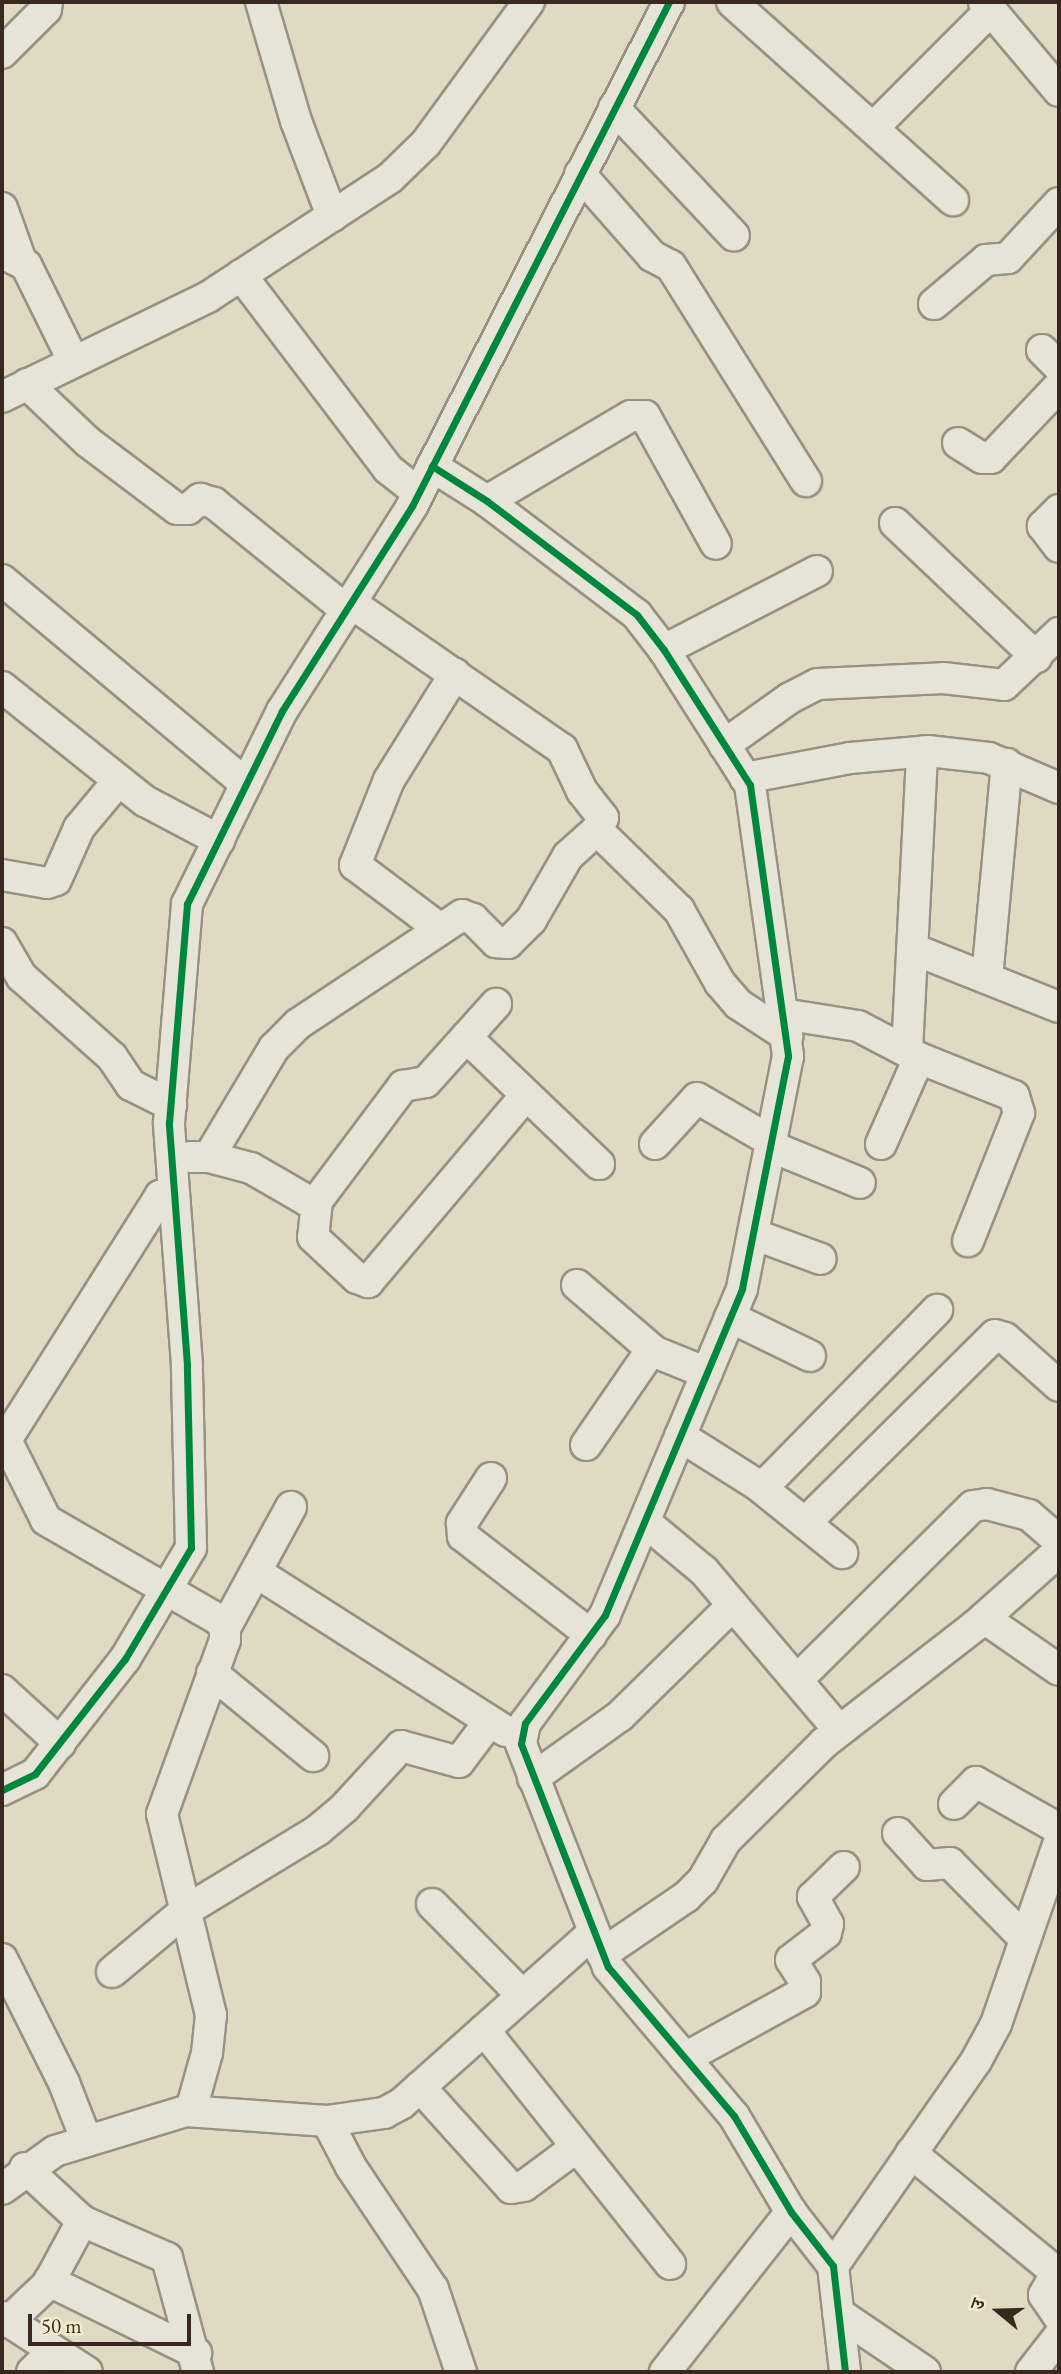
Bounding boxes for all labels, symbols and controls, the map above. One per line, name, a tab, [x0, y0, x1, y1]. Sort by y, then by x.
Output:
north arrow	[963, 2276, 1033, 2346]
text: उ	[964, 2295, 991, 2313]
scale bar	[32, 2300, 194, 2344]
text: 50 m	[41, 2312, 82, 2339]

